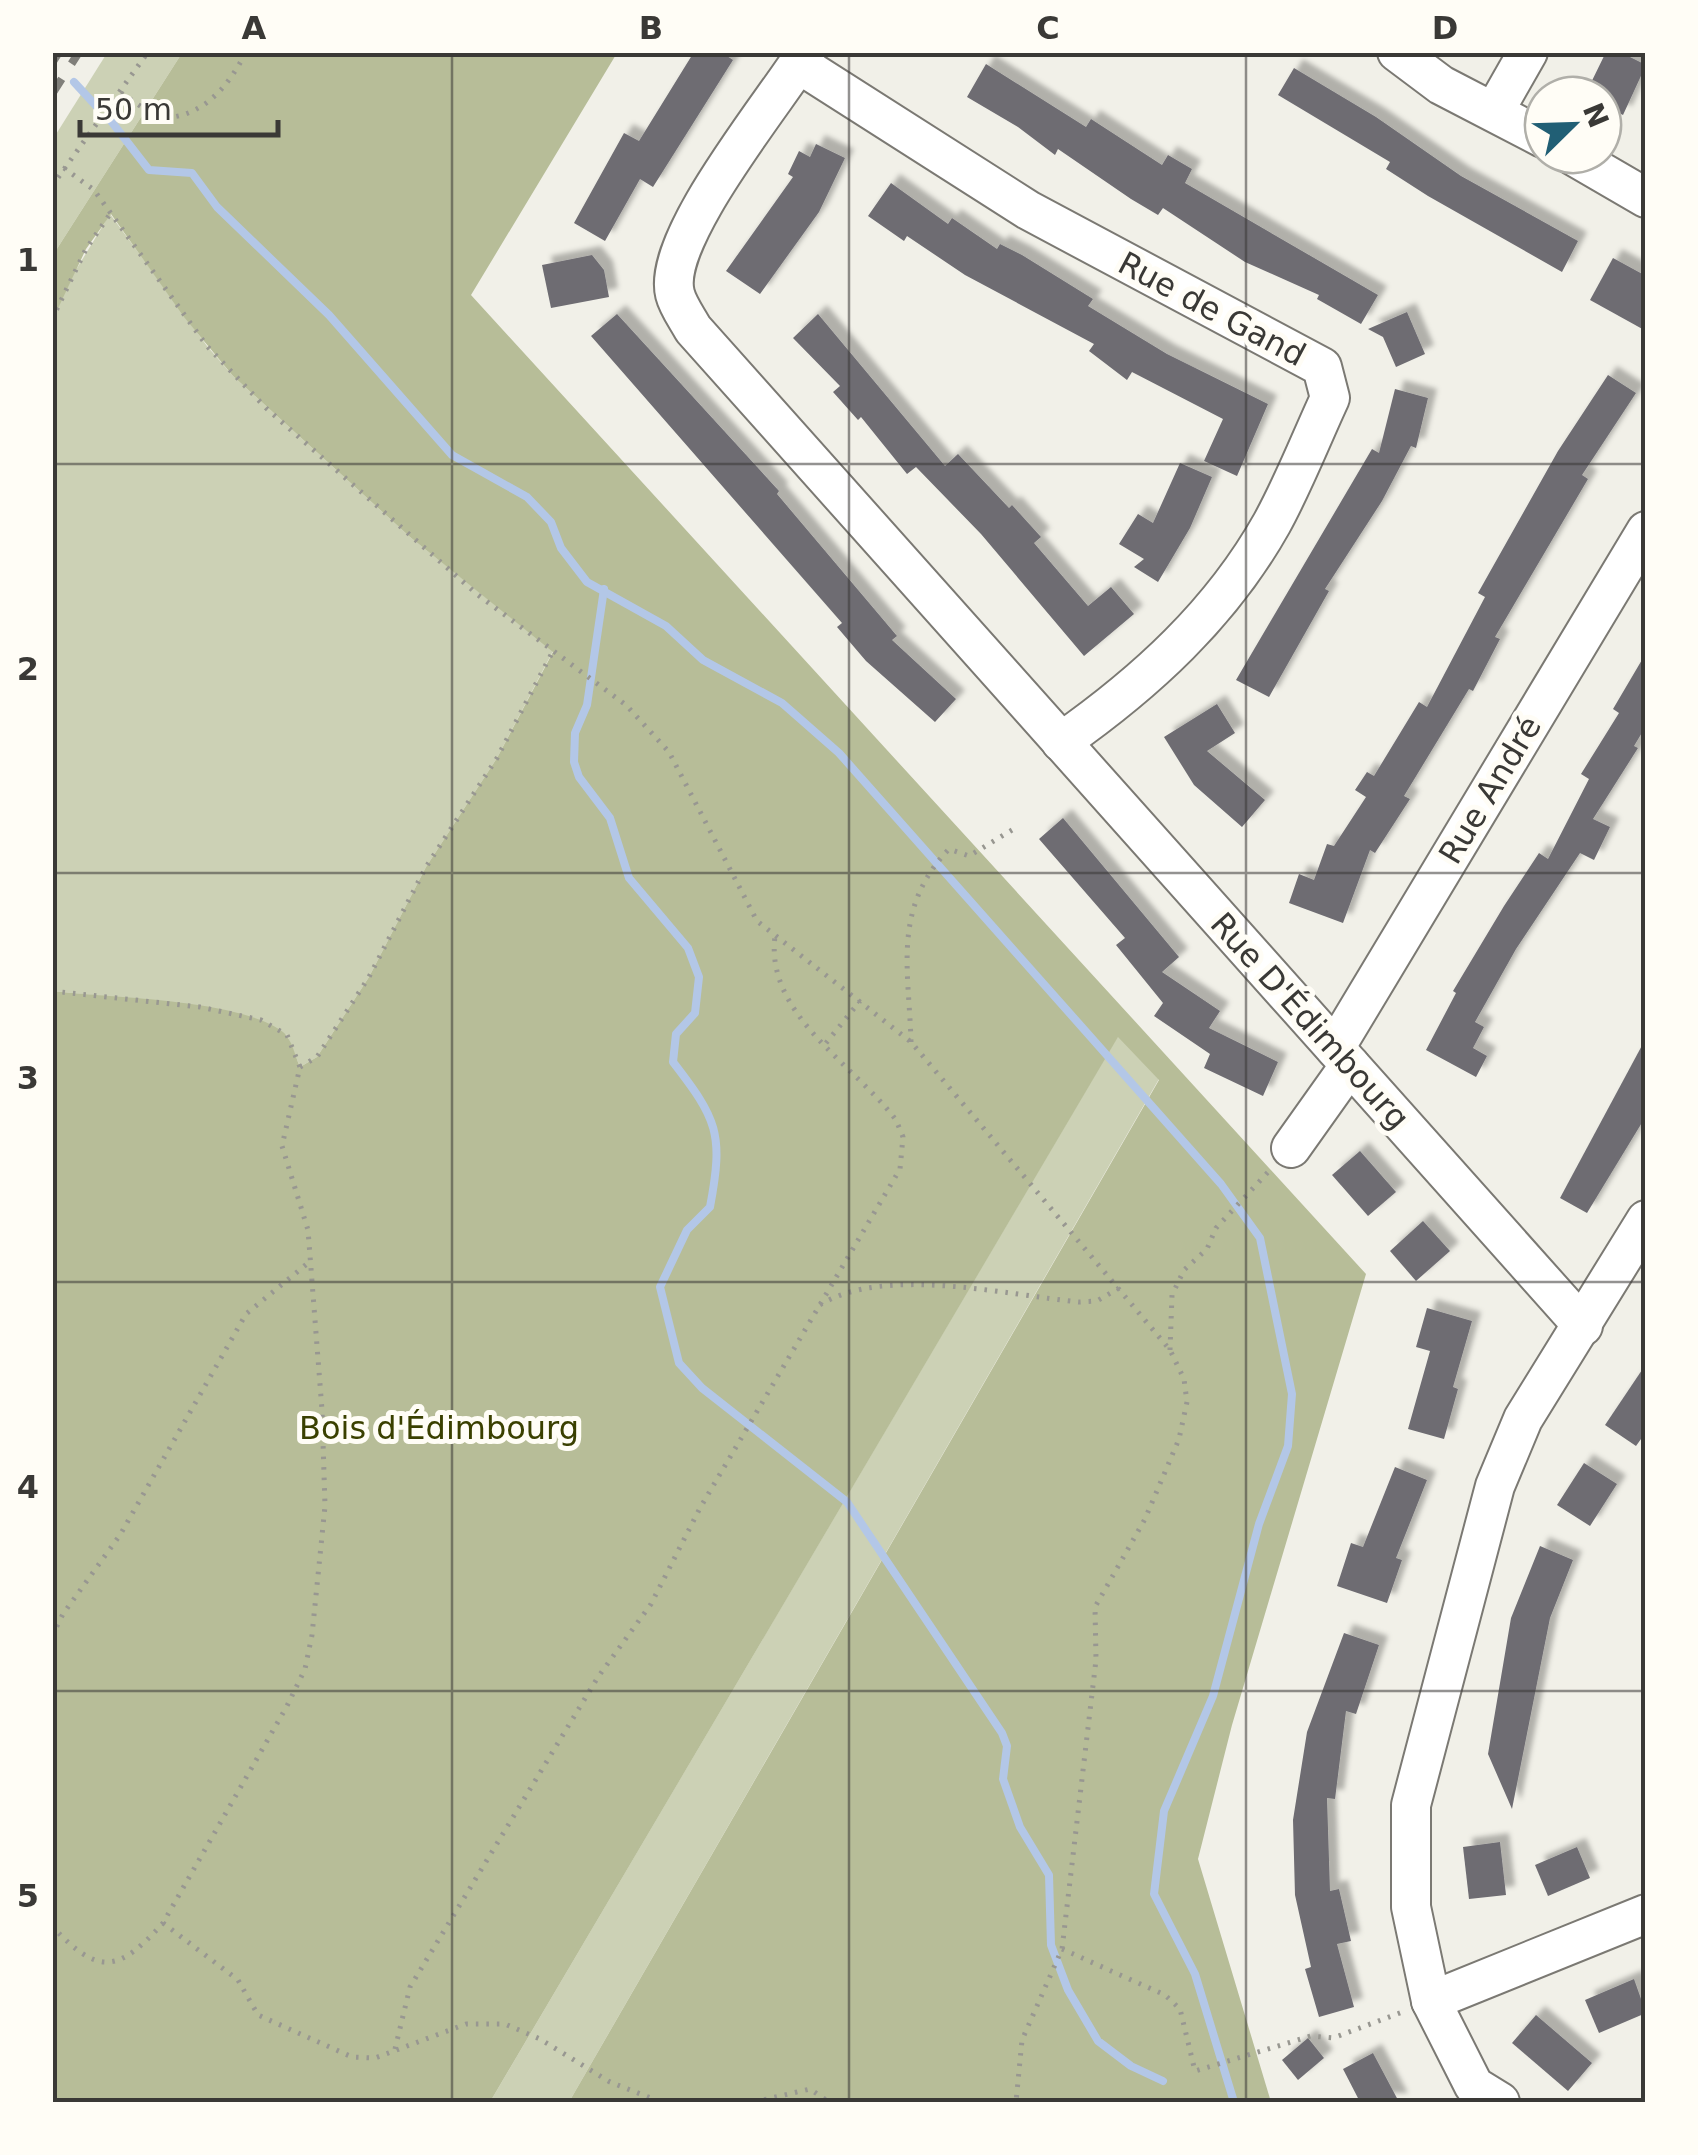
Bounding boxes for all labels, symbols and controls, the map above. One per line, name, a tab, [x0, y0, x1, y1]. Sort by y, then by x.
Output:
text: A	[242, 9, 267, 47]
text: B	[639, 9, 663, 47]
text: C	[1036, 9, 1060, 47]
text: D	[1432, 9, 1458, 47]
scale bar	[80, 75, 278, 137]
north arrow	[1523, 75, 1623, 175]
text: 50 m	[95, 92, 172, 127]
text: N	[1576, 98, 1615, 133]
text: 1	[17, 241, 39, 279]
street label: Rue de Gand	[1112, 244, 1312, 374]
text: 2	[17, 650, 39, 688]
street label: Rue André	[1431, 709, 1549, 871]
street label: Rue D'Édimbourg	[1203, 905, 1417, 1137]
text: 3	[17, 1059, 39, 1097]
park label: Bois d'Édimbourg	[299, 1409, 579, 1447]
text: 4	[17, 1468, 39, 1506]
text: 5	[17, 1877, 39, 1915]

